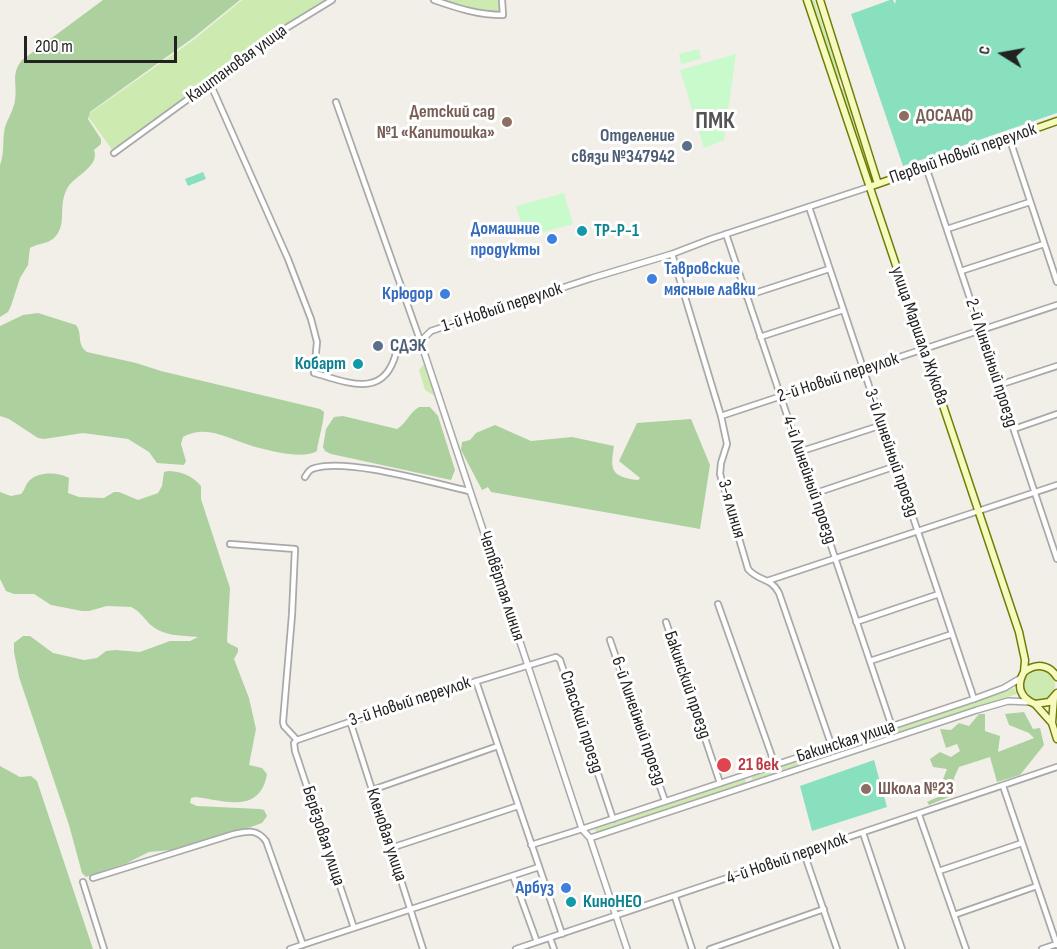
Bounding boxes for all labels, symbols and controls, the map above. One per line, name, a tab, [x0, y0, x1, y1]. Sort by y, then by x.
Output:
street label: Каштановая улица	[182, 20, 292, 108]
scale bar	[27, 24, 180, 62]
north arrow	[973, 24, 1033, 84]
text: 200 m	[35, 36, 73, 57]
text: С	[975, 45, 995, 56]
place label: Детский сад №1 «Капитошка»	[377, 101, 495, 144]
place label: ДОСААФ	[916, 105, 973, 127]
district label: ПМК	[695, 108, 735, 136]
marker: ДОСААФ	[897, 109, 911, 123]
marker: Детский сад №1 «Капитошка»	[500, 115, 514, 129]
street label: Первый Новый переулок	[887, 119, 1039, 189]
place label: Отделение связи №347942	[571, 125, 675, 168]
marker: Отделение связи №347942	[680, 139, 694, 153]
place label: Домашние продукты	[470, 218, 540, 260]
place label: ТР-Р-1	[594, 220, 639, 242]
marker: ТР-Р-1	[575, 224, 589, 238]
marker: Домашние продукты	[545, 232, 559, 246]
place label: Тавровские мясные лавки	[664, 258, 756, 300]
street label: улица Маршала Жукова	[885, 264, 953, 408]
marker: Тавровские мясные лавки	[645, 272, 659, 286]
street label: 1-й Новый переулок	[439, 278, 565, 338]
place label: Крюдор	[382, 283, 433, 305]
marker: Крюдор	[438, 287, 452, 301]
street label: 2-й Линейный проезд	[960, 296, 1022, 430]
place label: СДЭК	[390, 335, 426, 357]
marker: СДЭК	[371, 339, 385, 353]
street label: 2-й Новый переулок	[775, 348, 901, 408]
place label: Кобарт	[295, 353, 346, 375]
marker: Кобарт	[351, 357, 365, 371]
street label: 3-й Линейный проезд	[859, 386, 923, 520]
street label: 4-й Линейный проезд	[777, 413, 841, 547]
street label: 3-я линия	[712, 477, 750, 541]
street label: Четвёртая линия	[473, 528, 529, 644]
street label: Бакинский проезд	[659, 628, 715, 742]
street label: 6-й Линейный проезд	[606, 654, 670, 788]
street label: Спасский проезд	[554, 668, 608, 776]
street label: 3-й Новый переулок	[347, 672, 473, 732]
street label: Бакинская улица	[794, 716, 898, 768]
place label: 21 век	[738, 754, 779, 776]
marker: 21 век	[715, 756, 733, 774]
place label: Школа №23	[878, 778, 954, 800]
marker: Школа №23	[859, 782, 873, 796]
street label: Берёзовая улица	[297, 784, 349, 888]
street label: Кленовая улица	[361, 786, 411, 884]
street label: 4-й Новый переулок	[724, 828, 850, 890]
place label: Арбуз	[515, 877, 554, 899]
marker: Арбуз	[559, 881, 573, 895]
place label: КиноНЕО	[583, 891, 642, 913]
marker: КиноНЕО	[564, 895, 578, 909]

